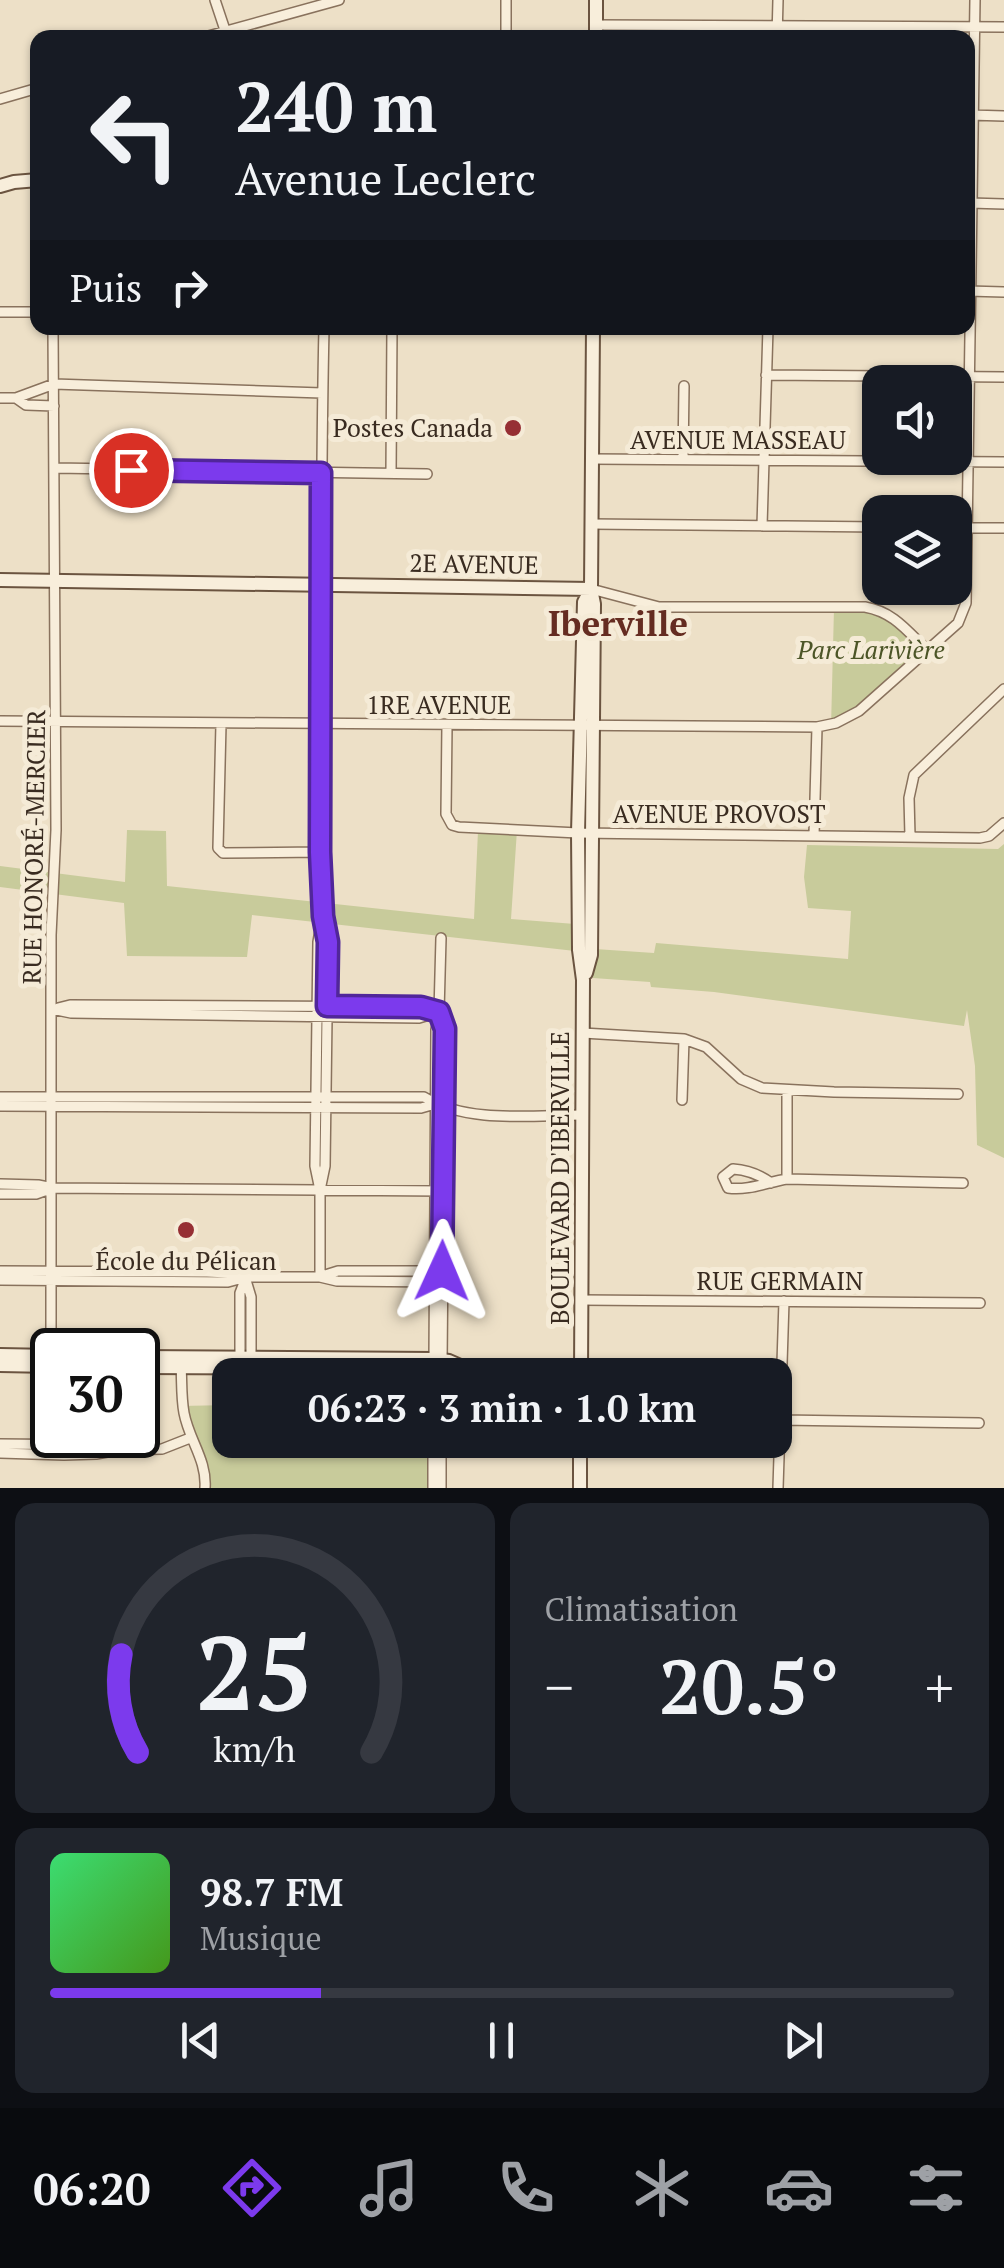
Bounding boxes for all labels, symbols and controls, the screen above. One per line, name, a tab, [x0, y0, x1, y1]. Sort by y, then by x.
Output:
text: 240 m	[235, 59, 437, 152]
icon: left	[70, 70, 200, 200]
text: Avenue Leclerc	[235, 148, 536, 208]
icon: right	[162, 260, 217, 315]
text: Puis	[70, 263, 142, 313]
map controls	[862, 365, 972, 605]
button: sound	[862, 365, 972, 475]
place label: Postes Canada	[333, 411, 493, 444]
marker: Postes Canada	[502, 417, 524, 439]
street label: AVENUE MASSEAU	[630, 423, 846, 456]
pin	[89, 428, 174, 513]
icon: arrive	[104, 443, 159, 498]
button: layers	[862, 495, 972, 605]
street label: 2E AVENUE	[409, 546, 539, 581]
district label: Iberville	[548, 600, 688, 646]
park label: Parc Larivière	[796, 633, 945, 666]
street label: 1RE AVENUE	[366, 688, 512, 721]
street label: RUE HONORÉ-MERCIER	[15, 709, 52, 985]
street label: AVENUE PROVOST	[613, 797, 825, 830]
street label: BOULEVARD D'IBERVILLE	[543, 1031, 576, 1325]
marker: École du Pélican	[175, 1219, 197, 1241]
position arrow	[390, 1219, 494, 1323]
place label: École du Pélican	[96, 1244, 277, 1277]
street label: RUE GERMAIN	[697, 1264, 863, 1297]
speed limit sign: 30	[30, 1328, 160, 1458]
text: 06:23 · 3 min · 1.0 km	[308, 1383, 696, 1433]
text: Climatisation	[545, 1588, 738, 1630]
text: 25	[196, 1602, 314, 1740]
text: 20.5°	[659, 1636, 839, 1735]
text: −	[545, 1650, 574, 1723]
text: +	[925, 1650, 954, 1723]
text: km/h	[213, 1725, 296, 1772]
text: 98.7 FM	[200, 1867, 343, 1917]
text: Musique	[200, 1917, 322, 1959]
icon: previous	[173, 2013, 228, 2068]
icon: pause	[474, 2013, 529, 2068]
icon: next	[776, 2013, 831, 2068]
icon: directions	[217, 2153, 287, 2223]
icon: music	[354, 2153, 424, 2223]
icon: phone	[491, 2153, 561, 2223]
icon: climate	[627, 2153, 697, 2223]
icon: car	[764, 2153, 834, 2223]
icon: filters	[901, 2153, 971, 2223]
text: 06:20	[33, 2158, 150, 2218]

